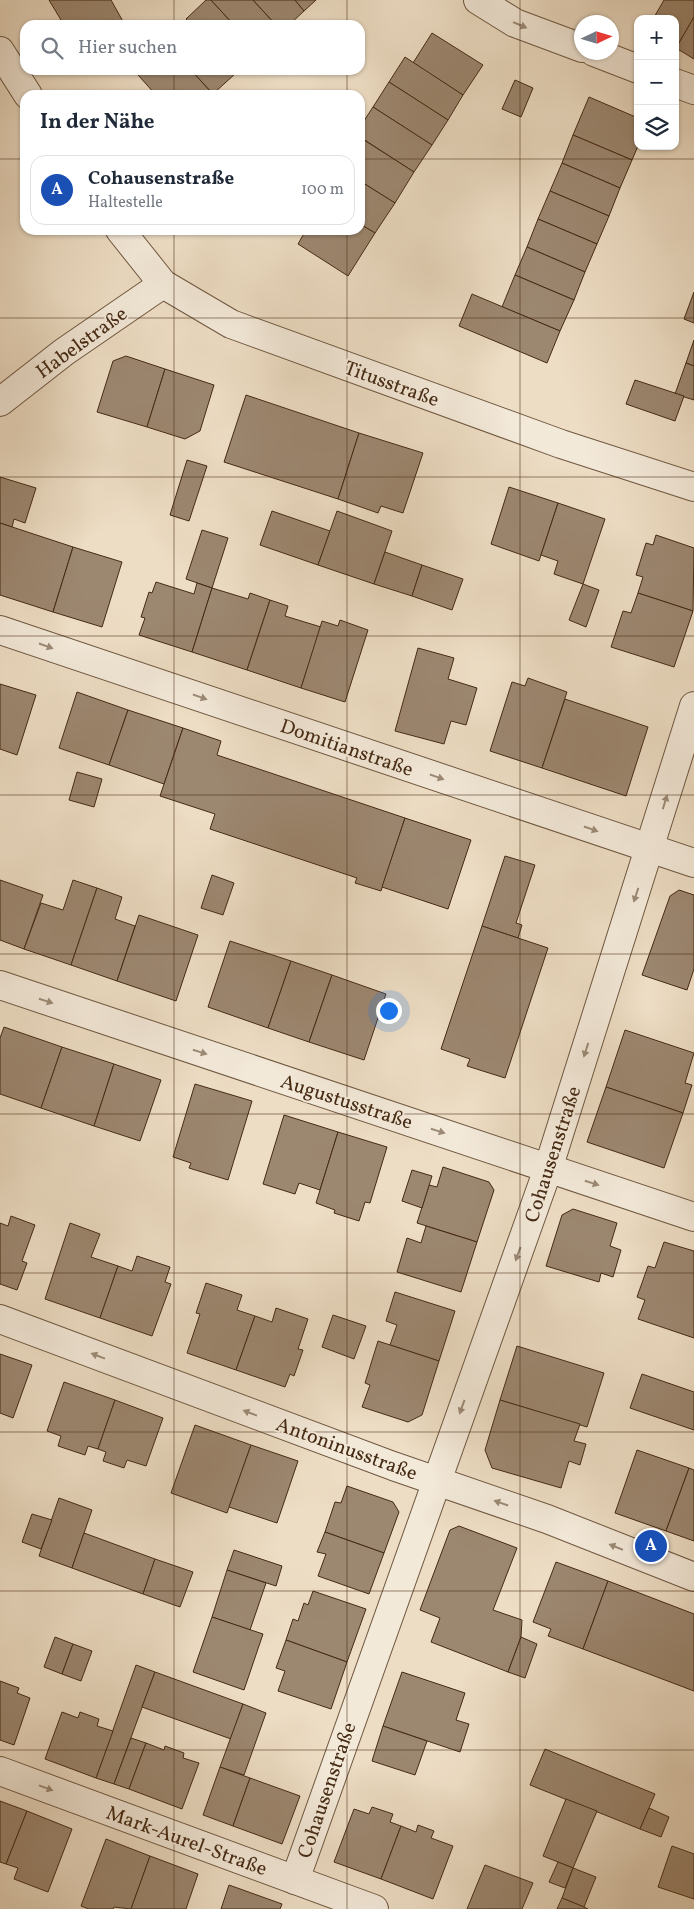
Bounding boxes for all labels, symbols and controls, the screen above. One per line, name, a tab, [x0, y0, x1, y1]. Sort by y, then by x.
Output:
north arrow	[574, 15, 619, 60]
map controls	[634, 15, 679, 150]
button: +	[634, 15, 679, 60]
search box	[20, 20, 365, 75]
one-way arrow	[513, 21, 527, 29]
icon: search	[38, 34, 66, 62]
text: Hier suchen	[78, 35, 177, 61]
button: −	[634, 60, 679, 105]
button: layers	[634, 105, 679, 150]
text: In der Nähe	[40, 108, 155, 137]
text: Cohausenstraße	[88, 166, 234, 192]
text: A	[51, 179, 63, 201]
text: 100 m	[301, 179, 344, 201]
text: Haltestelle	[88, 192, 163, 214]
street label: Habelstraße	[31, 301, 134, 386]
street label: Titusstraße	[340, 355, 443, 415]
one-way arrow	[39, 643, 54, 650]
one-way arrow	[193, 694, 208, 702]
street label: Domitianstraße	[276, 713, 417, 785]
one-way arrow	[430, 774, 445, 781]
one-way arrow	[661, 795, 669, 810]
one-way arrow	[584, 826, 599, 833]
one-way arrow	[631, 888, 639, 903]
one-way arrow	[39, 997, 54, 1005]
your location	[376, 998, 402, 1024]
one-way arrow	[582, 1043, 590, 1058]
one-way arrow	[193, 1049, 208, 1056]
street label: Augustusstraße	[277, 1068, 416, 1137]
street label: Cohausenstraße	[519, 1083, 589, 1226]
one-way arrow	[430, 1128, 445, 1136]
one-way arrow	[584, 1180, 599, 1187]
one-way arrow	[514, 1247, 522, 1262]
one-way arrow	[90, 1351, 105, 1359]
one-way arrow	[458, 1399, 465, 1414]
one-way arrow	[242, 1409, 257, 1417]
street label: Antoninusstraße	[272, 1411, 421, 1488]
one-way arrow	[494, 1499, 509, 1506]
pin: A	[635, 1527, 667, 1565]
one-way arrow	[608, 1543, 623, 1551]
street label: Cohausenstraße	[292, 1719, 364, 1862]
one-way arrow	[39, 1784, 54, 1792]
street label: Mark-Aurel-Straße	[102, 1800, 271, 1884]

